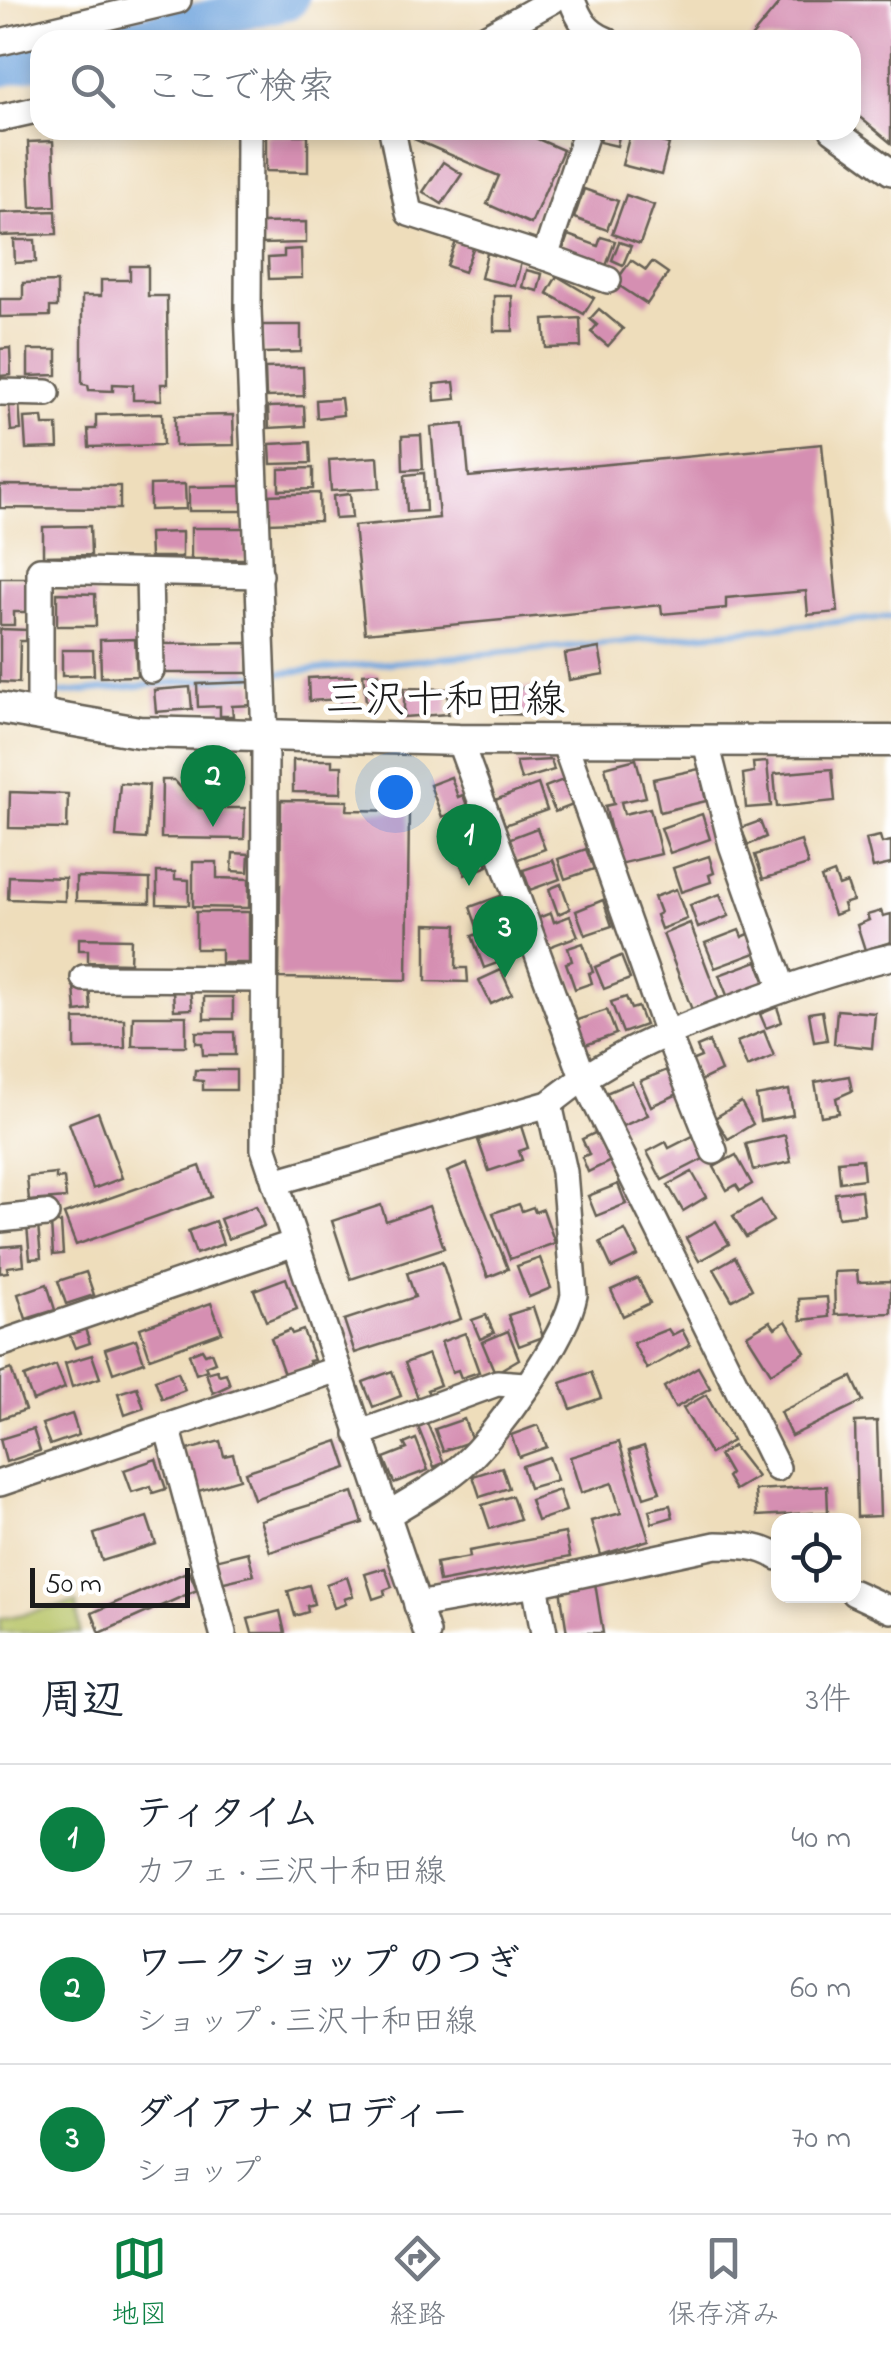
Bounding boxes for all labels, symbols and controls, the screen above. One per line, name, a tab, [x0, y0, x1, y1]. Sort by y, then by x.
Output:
search box	[30, 30, 861, 140]
icon: search	[65, 58, 120, 113]
text: ここで検索	[145, 61, 335, 117]
street label: 三沢十和田線	[325, 673, 565, 732]
pin: 2	[180, 744, 246, 827]
your location	[370, 767, 421, 818]
pin: 1	[436, 804, 502, 886]
pin: 3	[472, 896, 538, 978]
map controls	[771, 1513, 861, 1603]
button: locate	[771, 1513, 861, 1603]
scale bar	[30, 1563, 190, 1608]
text: 50 m	[45, 1565, 102, 1606]
text: 周辺	[40, 1672, 124, 1733]
text: 3件	[806, 1678, 851, 1725]
text: ティタイム	[135, 1788, 320, 1844]
text: 1	[67, 1816, 78, 1863]
text: 40 m	[791, 1816, 851, 1863]
text: カフェ · 三沢十和田線	[135, 1850, 446, 1897]
text: ワークショップ のつぎ	[135, 1938, 521, 1994]
text: 2	[65, 1966, 80, 2013]
text: 60 m	[790, 1966, 851, 2013]
text: ショップ · 三沢十和田線	[135, 2000, 477, 2047]
text: ダイアナメロディー	[135, 2088, 469, 2144]
text: 3	[66, 2116, 79, 2163]
text: 70 m	[791, 2116, 851, 2163]
text: ショップ	[135, 2150, 262, 2197]
tab: 地図	[111, 2231, 167, 2337]
tab: 経路	[389, 2231, 446, 2337]
tab: 保存済み	[668, 2231, 780, 2337]

